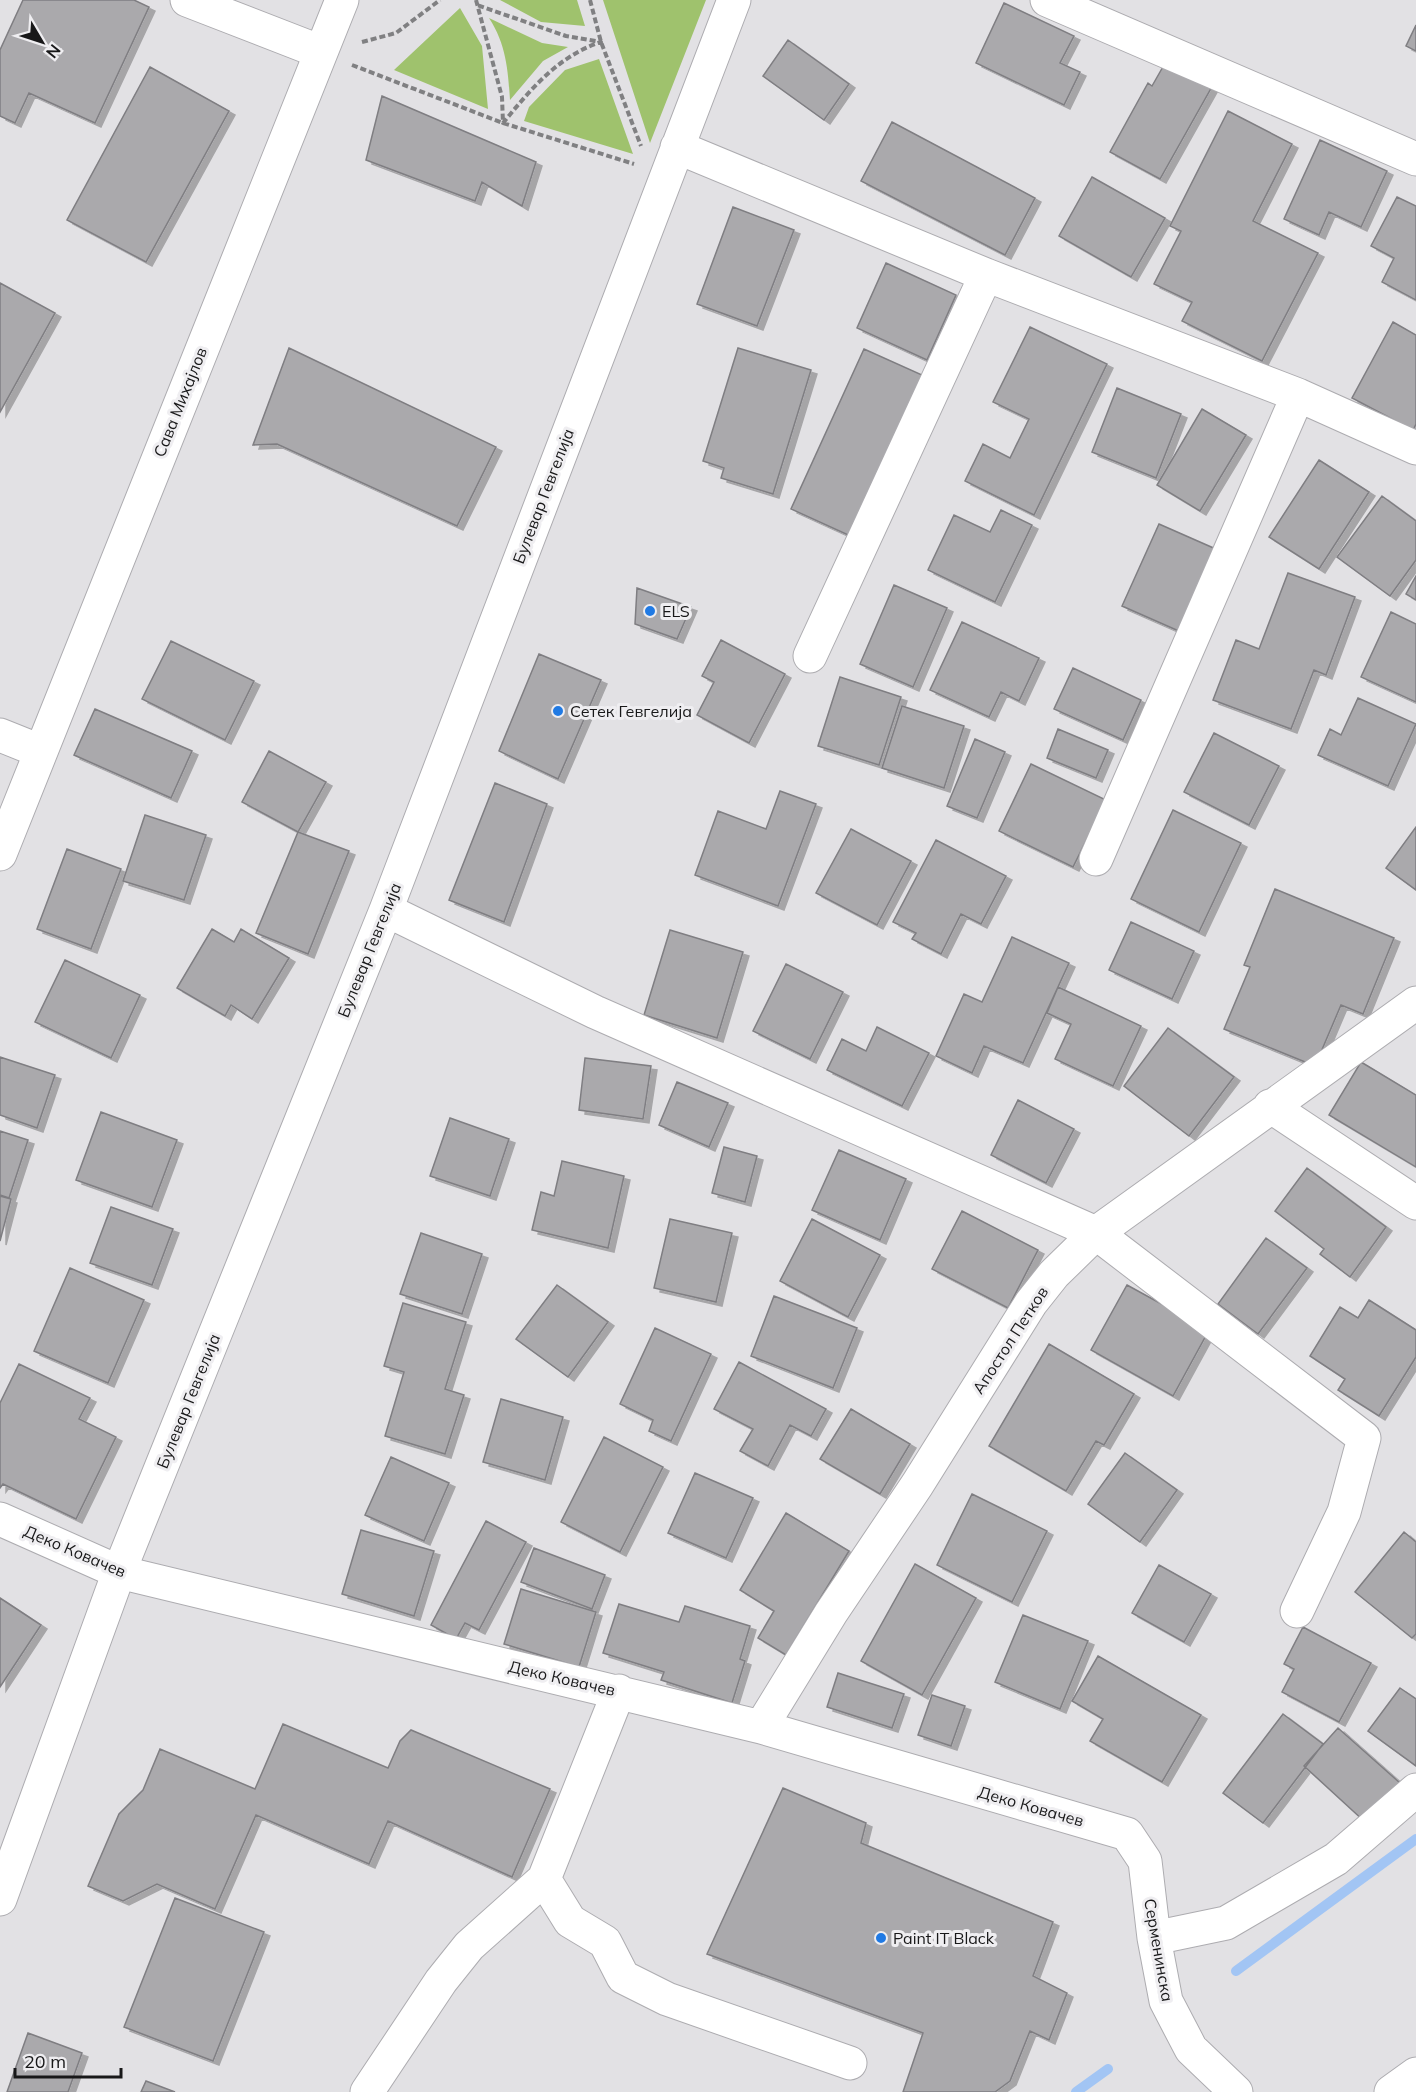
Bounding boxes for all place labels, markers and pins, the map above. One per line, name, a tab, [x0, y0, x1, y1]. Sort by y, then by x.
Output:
place label: ELS	[662, 601, 690, 621]
marker: ELS	[643, 604, 657, 618]
place label: Сетек Гевгелија	[570, 701, 692, 721]
marker: Сетек Гевгелија	[551, 704, 565, 718]
place label: Paint IT Black	[893, 1928, 995, 1948]
marker: Paint IT Black	[874, 1931, 888, 1945]

